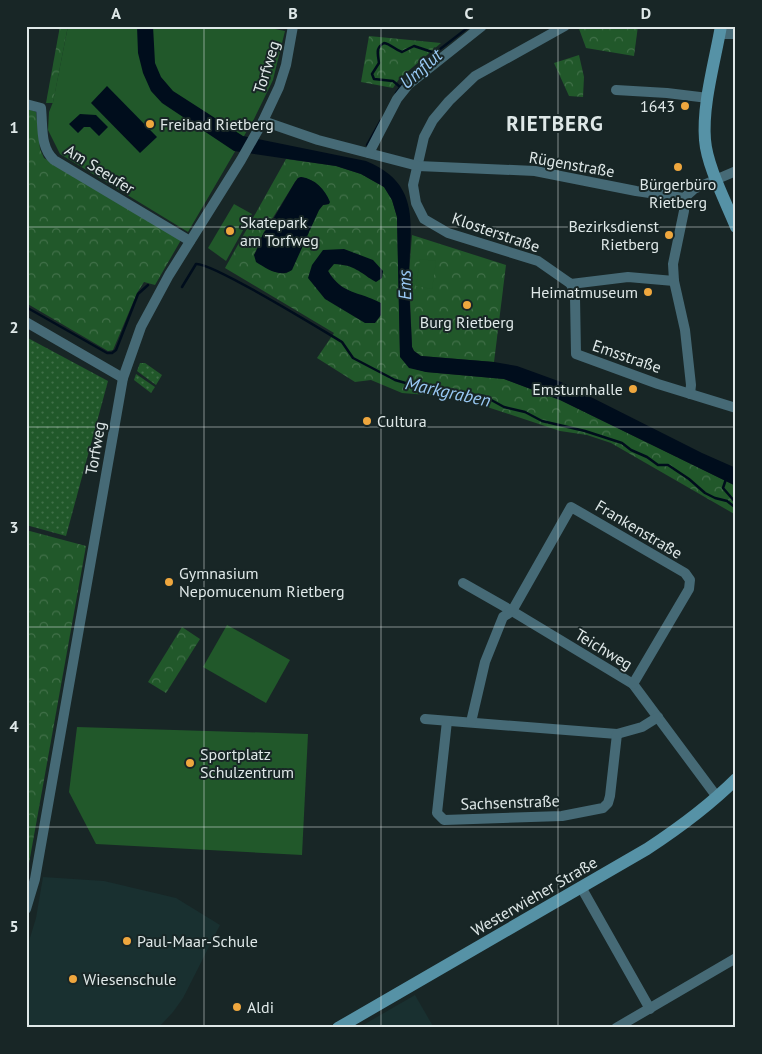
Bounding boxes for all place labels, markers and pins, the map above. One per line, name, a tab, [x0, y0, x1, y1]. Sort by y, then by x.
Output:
place label: 1643	[640, 96, 675, 116]
marker: 1643	[679, 100, 691, 112]
place label: Freibad Rietberg	[160, 114, 274, 134]
marker: Freibad Rietberg	[144, 118, 156, 130]
marker: Bürgerbüro Rietberg	[672, 161, 684, 173]
place label: Bürgerbüro Rietberg	[640, 174, 716, 212]
place label: Skatepark am Torfweg	[240, 212, 319, 250]
place label: Bezirksdienst Rietberg	[568, 216, 660, 254]
marker: Skatepark am Torfweg	[224, 225, 236, 237]
marker: Bezirksdienst Rietberg	[663, 229, 675, 241]
place label: Heimatmuseum	[530, 282, 638, 302]
marker: Heimatmuseum	[642, 286, 654, 298]
marker: Burg Rietberg	[461, 299, 473, 311]
place label: Burg Rietberg	[420, 312, 514, 332]
place label: Emsturnhalle	[532, 379, 623, 399]
marker: Emsturnhalle	[627, 383, 639, 395]
place label: Cultura	[377, 411, 427, 431]
marker: Cultura	[361, 415, 373, 427]
place label: Gymnasium Nepomucenum Rietberg	[179, 563, 345, 601]
marker: Gymnasium Nepomucenum Rietberg	[163, 576, 175, 588]
place label: Sportplatz Schulzentrum	[200, 744, 294, 782]
marker: Sportplatz Schulzentrum	[184, 757, 196, 769]
place label: Paul-Maar-Schule	[137, 931, 258, 951]
marker: Paul-Maar-Schule	[121, 935, 133, 947]
place label: Wiesenschule	[83, 969, 176, 989]
marker: Wiesenschule	[67, 973, 79, 985]
place label: Aldi	[247, 997, 274, 1017]
marker: Aldi	[231, 1001, 243, 1013]

